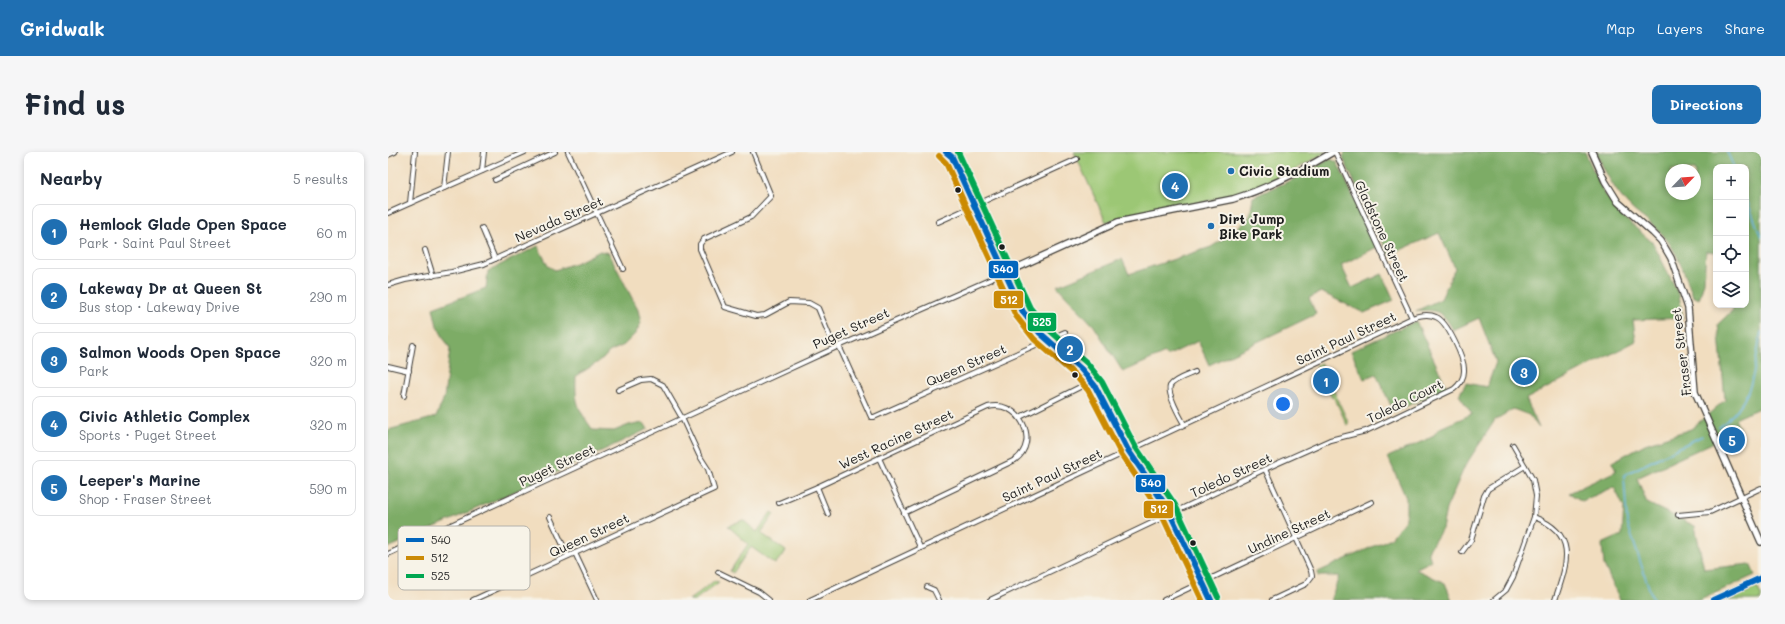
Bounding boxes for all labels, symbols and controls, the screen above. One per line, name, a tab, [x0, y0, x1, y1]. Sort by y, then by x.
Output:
text: Gridwalk	[20, 16, 105, 41]
text: Map	[1606, 19, 1635, 38]
text: Layers	[1657, 19, 1703, 38]
text: Share	[1725, 19, 1765, 38]
button: Directions	[1652, 85, 1761, 124]
text: Find us	[24, 86, 125, 122]
place label: Civic Stadium	[1239, 162, 1329, 179]
north arrow	[1665, 164, 1701, 200]
map controls	[1713, 164, 1749, 308]
button: +	[1713, 164, 1749, 200]
marker: Civic Stadium	[1226, 166, 1236, 176]
text: Nearby	[40, 167, 102, 189]
text: 5 results	[293, 170, 348, 187]
pin: 4	[1162, 171, 1188, 201]
street label: Gladstone Street	[1352, 177, 1413, 284]
unlabelled marker	[953, 185, 963, 195]
street label: Nevada Street	[512, 191, 606, 246]
button: −	[1713, 200, 1749, 236]
place label: Dirt Jump Bike Park	[1219, 210, 1284, 242]
text: Hemlock Glade Open Space	[79, 214, 287, 234]
marker: Dirt Jump Bike Park	[1206, 221, 1216, 231]
text: 1	[51, 224, 57, 241]
text: 60 m	[317, 224, 347, 241]
text: Park · Saint Paul Street	[79, 234, 231, 251]
button: locate	[1713, 236, 1749, 272]
unlabelled marker	[997, 242, 1007, 252]
line badge: 540	[988, 260, 1019, 279]
text: 540	[993, 261, 1013, 276]
button: layers	[1713, 272, 1749, 308]
text: Lakeway Dr at Queen St	[79, 278, 262, 298]
text: 2	[50, 288, 58, 305]
text: 290 m	[310, 288, 347, 305]
line badge: 512	[993, 290, 1024, 309]
text: 512	[1000, 292, 1018, 307]
text: Bus stop · Lakeway Drive	[79, 298, 240, 315]
street label: Puget Street	[810, 303, 892, 352]
street label: Saint Paul Street	[1293, 307, 1399, 368]
street label: Fraser Street	[1667, 307, 1694, 397]
line badge: 525	[1027, 312, 1057, 332]
text: 525	[1033, 314, 1052, 329]
pin: 2	[1057, 334, 1083, 364]
street label: Queen Street	[923, 339, 1009, 390]
text: Salmon Woods Open Space	[79, 342, 281, 362]
text: 3	[50, 352, 58, 369]
text: 320 m	[310, 352, 347, 369]
pin: 3	[1511, 357, 1537, 387]
text: Park	[79, 362, 108, 379]
pin: 1	[1313, 366, 1339, 396]
unlabelled marker	[1070, 370, 1080, 380]
street label: Toledo Court	[1364, 375, 1446, 426]
your location	[1273, 394, 1293, 414]
street label: West Racine Street	[836, 404, 956, 473]
text: Civic Athletic Complex	[79, 406, 250, 426]
text: 4	[50, 416, 58, 433]
text: 320 m	[310, 416, 347, 433]
pin: 5	[1719, 425, 1745, 455]
text: Sports · Puget Street	[79, 426, 217, 443]
street label: Puget Street	[516, 439, 598, 490]
street label: Saint Paul Street	[999, 444, 1105, 505]
street label: Toledo Street	[1187, 448, 1274, 501]
text: Leeper's Marine	[79, 470, 201, 490]
line badge: 540	[1135, 474, 1166, 493]
text: 540	[1141, 475, 1161, 490]
text: 5	[50, 480, 58, 497]
text: 590 m	[309, 480, 347, 497]
text: Shop · Fraser Street	[79, 490, 212, 507]
line badge: 512	[1143, 500, 1174, 519]
text: 512	[1150, 501, 1168, 516]
street label: Undine Street	[1245, 504, 1333, 557]
street label: Queen Street	[546, 509, 632, 560]
legend	[398, 526, 530, 590]
text: 540	[431, 532, 451, 547]
unlabelled marker	[1188, 538, 1198, 548]
text: 512	[431, 550, 448, 565]
text: 525	[431, 568, 450, 583]

